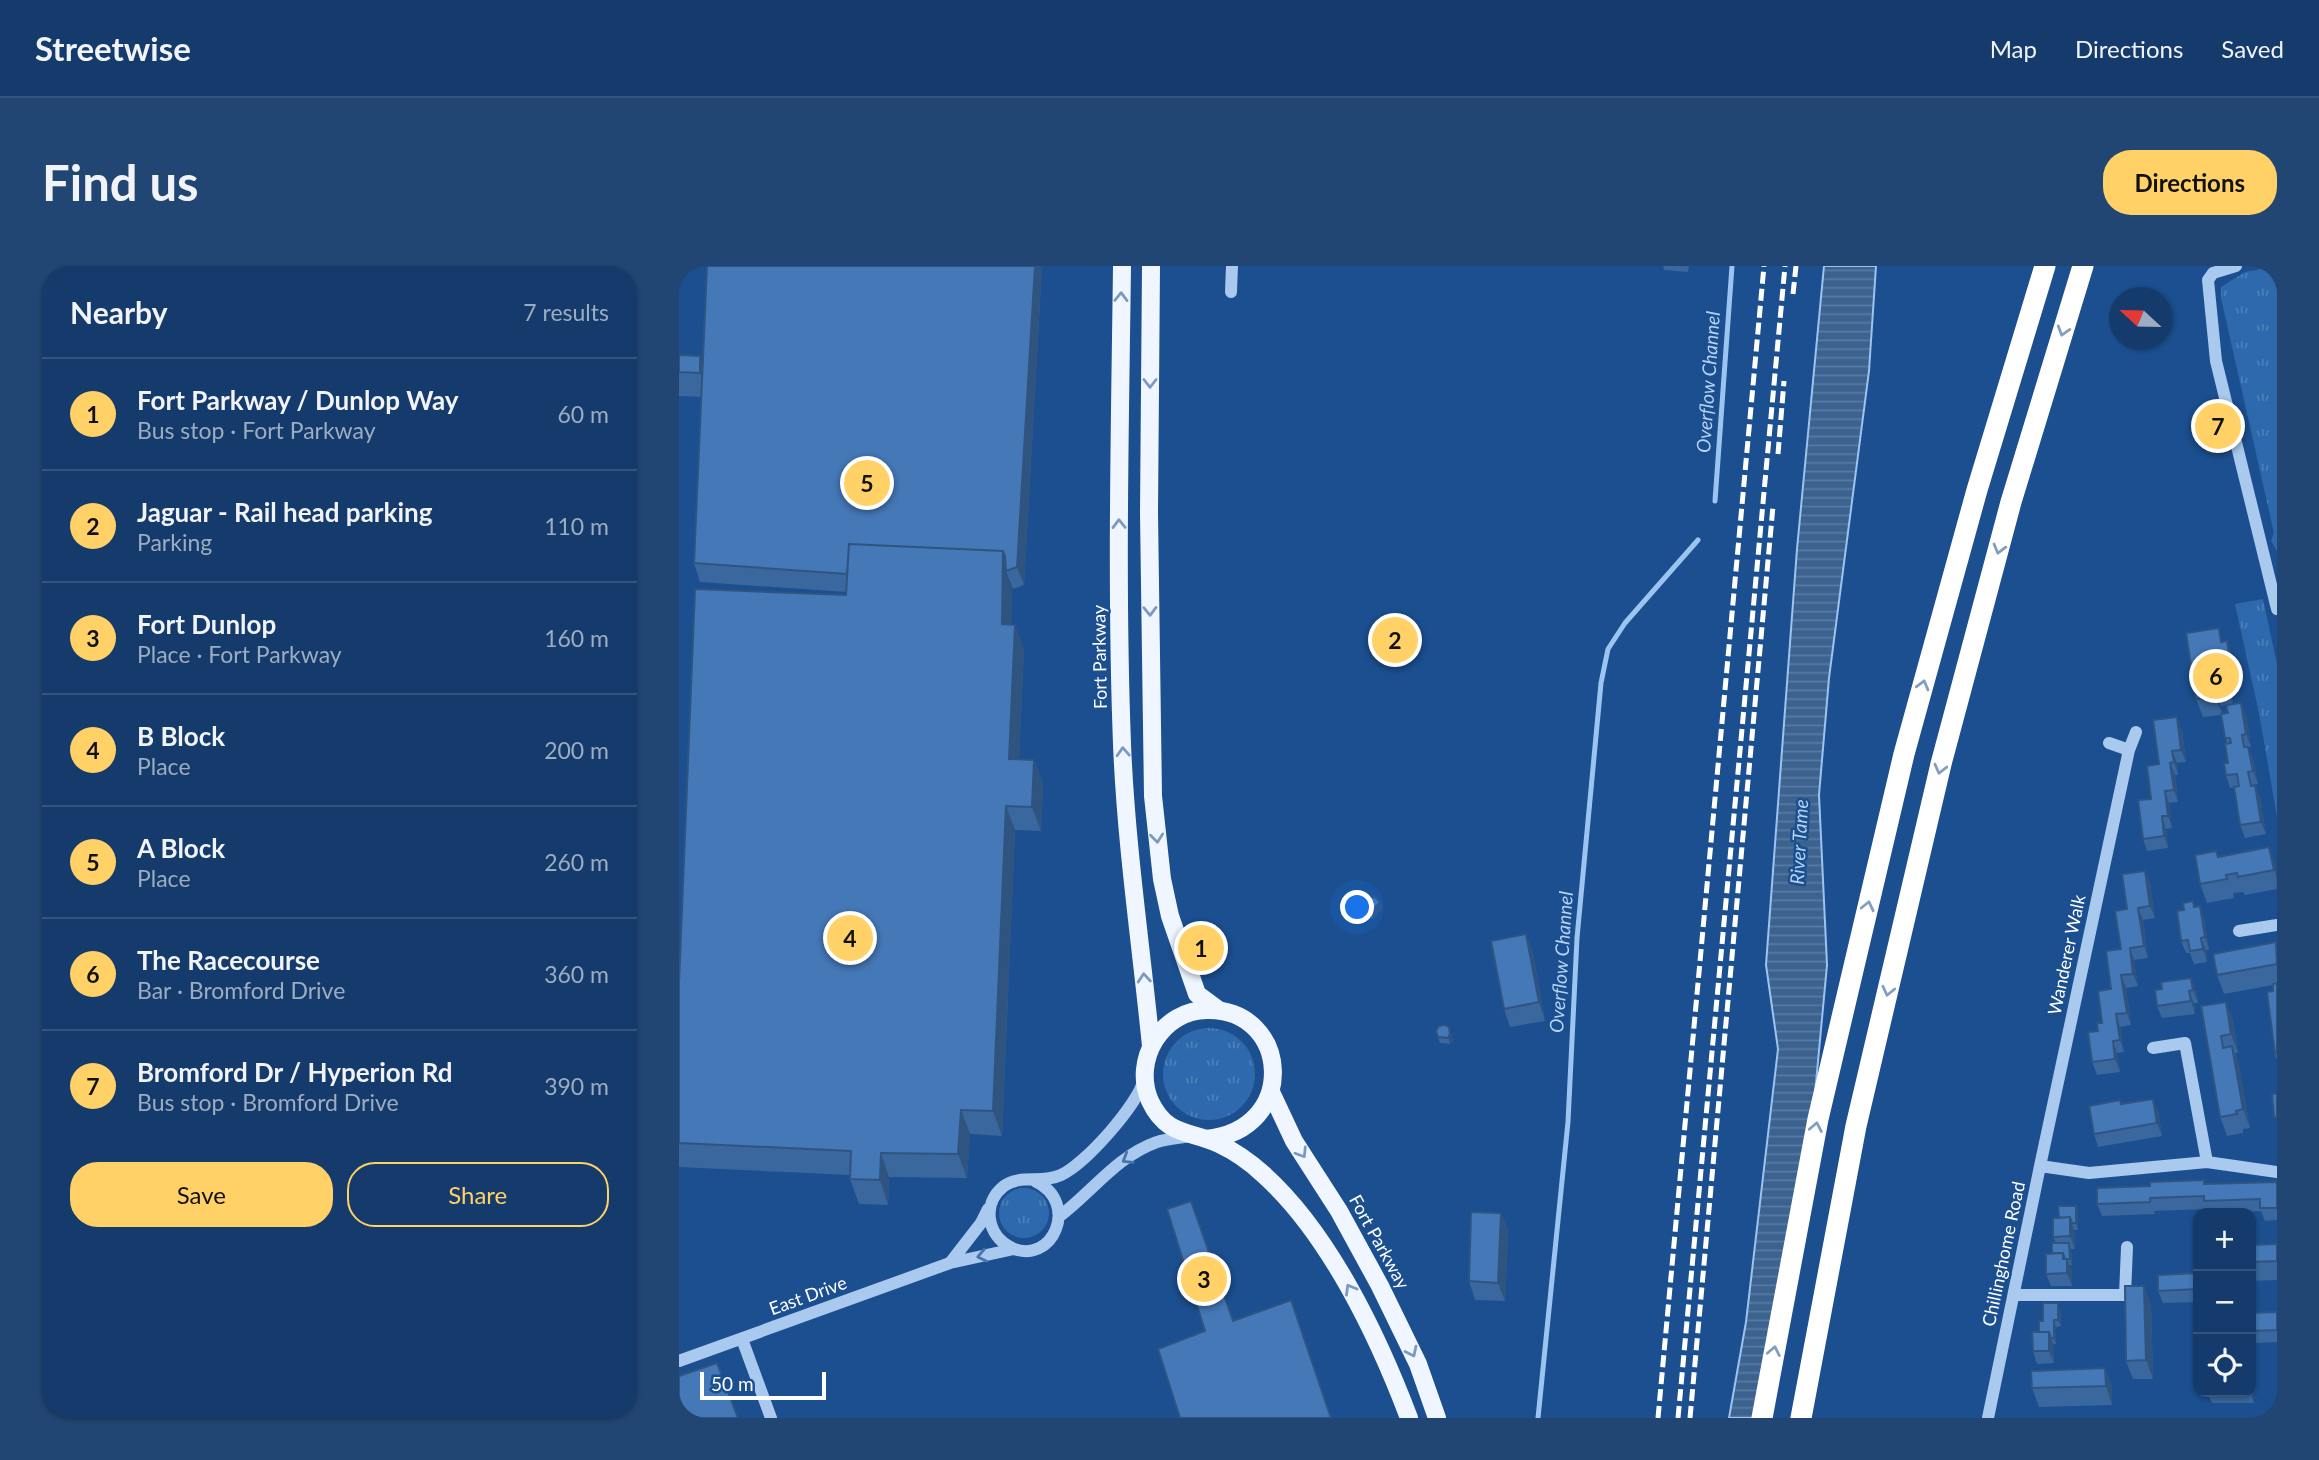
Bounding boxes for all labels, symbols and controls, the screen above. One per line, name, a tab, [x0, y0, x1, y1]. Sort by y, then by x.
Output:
text: Streetwise	[35, 28, 191, 68]
text: Map	[1990, 34, 2037, 63]
text: Directions	[2075, 34, 2183, 63]
text: Saved	[2221, 34, 2284, 63]
button: Directions	[2103, 150, 2277, 215]
text: Find us	[42, 153, 199, 211]
north arrow	[2109, 287, 2172, 350]
one-way arrow	[1114, 291, 1129, 302]
text: Nearby	[70, 294, 168, 330]
text: 7 results	[523, 298, 609, 326]
water label: Overflow Channel	[1691, 310, 1724, 453]
one-way arrow	[2057, 325, 2072, 337]
one-way arrow	[1142, 378, 1158, 389]
text: Fort Parkway / Dunlop Way	[137, 384, 458, 416]
text: 1	[86, 400, 100, 428]
text: 60 m	[558, 400, 609, 428]
pin: 7	[2195, 400, 2241, 452]
text: Bus stop · Fort Parkway	[137, 416, 376, 444]
pin: 5	[844, 457, 890, 509]
text: Jaguar - Rail head parking	[137, 496, 432, 528]
text: 2	[86, 512, 100, 540]
text: 110 m	[544, 512, 609, 540]
one-way arrow	[1111, 518, 1127, 529]
text: Parking	[137, 528, 212, 556]
one-way arrow	[1992, 543, 2007, 555]
street label: Fort Parkway	[1087, 604, 1111, 709]
one-way arrow	[1142, 606, 1158, 616]
text: Fort Dunlop	[137, 608, 276, 640]
pin: 2	[1372, 614, 1418, 666]
text: 3	[86, 624, 100, 652]
text: 160 m	[544, 624, 609, 652]
text: Place · Fort Parkway	[137, 640, 342, 668]
pin: 6	[2193, 650, 2239, 702]
one-way arrow	[1915, 679, 1929, 691]
text: B Block	[137, 720, 225, 752]
text: 4	[86, 736, 100, 764]
text: 200 m	[544, 736, 609, 764]
one-way arrow	[1115, 746, 1130, 757]
text: Place	[137, 752, 191, 780]
one-way arrow	[1934, 763, 1948, 775]
water label: River Tame	[1785, 799, 1812, 885]
text: A Block	[137, 832, 225, 864]
one-way arrow	[1150, 832, 1165, 844]
text: 5	[86, 848, 100, 876]
text: 260 m	[544, 848, 609, 876]
text: Place	[137, 864, 191, 892]
your location	[1340, 890, 1374, 924]
water label: Overflow Channel	[1544, 890, 1577, 1033]
street label: Wanderer Walk	[2043, 892, 2090, 1017]
one-way arrow	[1860, 900, 1874, 912]
pin: 4	[827, 912, 873, 964]
pin: 1	[1178, 922, 1224, 974]
text: The Racecourse	[137, 944, 320, 976]
text: 6	[86, 960, 100, 988]
text: 360 m	[544, 960, 609, 988]
one-way arrow	[1137, 972, 1152, 984]
text: Bar · Bromford Drive	[137, 976, 345, 1004]
one-way arrow	[1881, 984, 1896, 996]
text: Bromford Dr / Hyperion Rd	[137, 1056, 453, 1088]
text: 7	[86, 1072, 100, 1100]
text: 390 m	[544, 1072, 609, 1100]
text: Bus stop · Bromford Drive	[137, 1088, 399, 1116]
one-way arrow	[1808, 1121, 1823, 1133]
one-way arrow	[1294, 1145, 1306, 1158]
one-way arrow	[1121, 1150, 1134, 1163]
button: Save	[70, 1162, 333, 1227]
button: Share	[347, 1162, 609, 1227]
street label: Chillinghome Road	[1977, 1179, 2029, 1328]
street label: Fort Parkway	[1345, 1191, 1415, 1293]
map controls	[2193, 1208, 2256, 1397]
button: +	[2193, 1208, 2256, 1271]
one-way arrow	[976, 1248, 988, 1262]
pin: 3	[1181, 1253, 1227, 1305]
street label: East Drive	[766, 1271, 849, 1319]
button: −	[2193, 1271, 2256, 1334]
one-way arrow	[1345, 1284, 1358, 1297]
button: locate	[2193, 1334, 2256, 1397]
one-way arrow	[1404, 1345, 1418, 1357]
one-way arrow	[1765, 1345, 1780, 1357]
scale bar	[700, 1369, 826, 1401]
text: 50 m	[711, 1372, 754, 1395]

